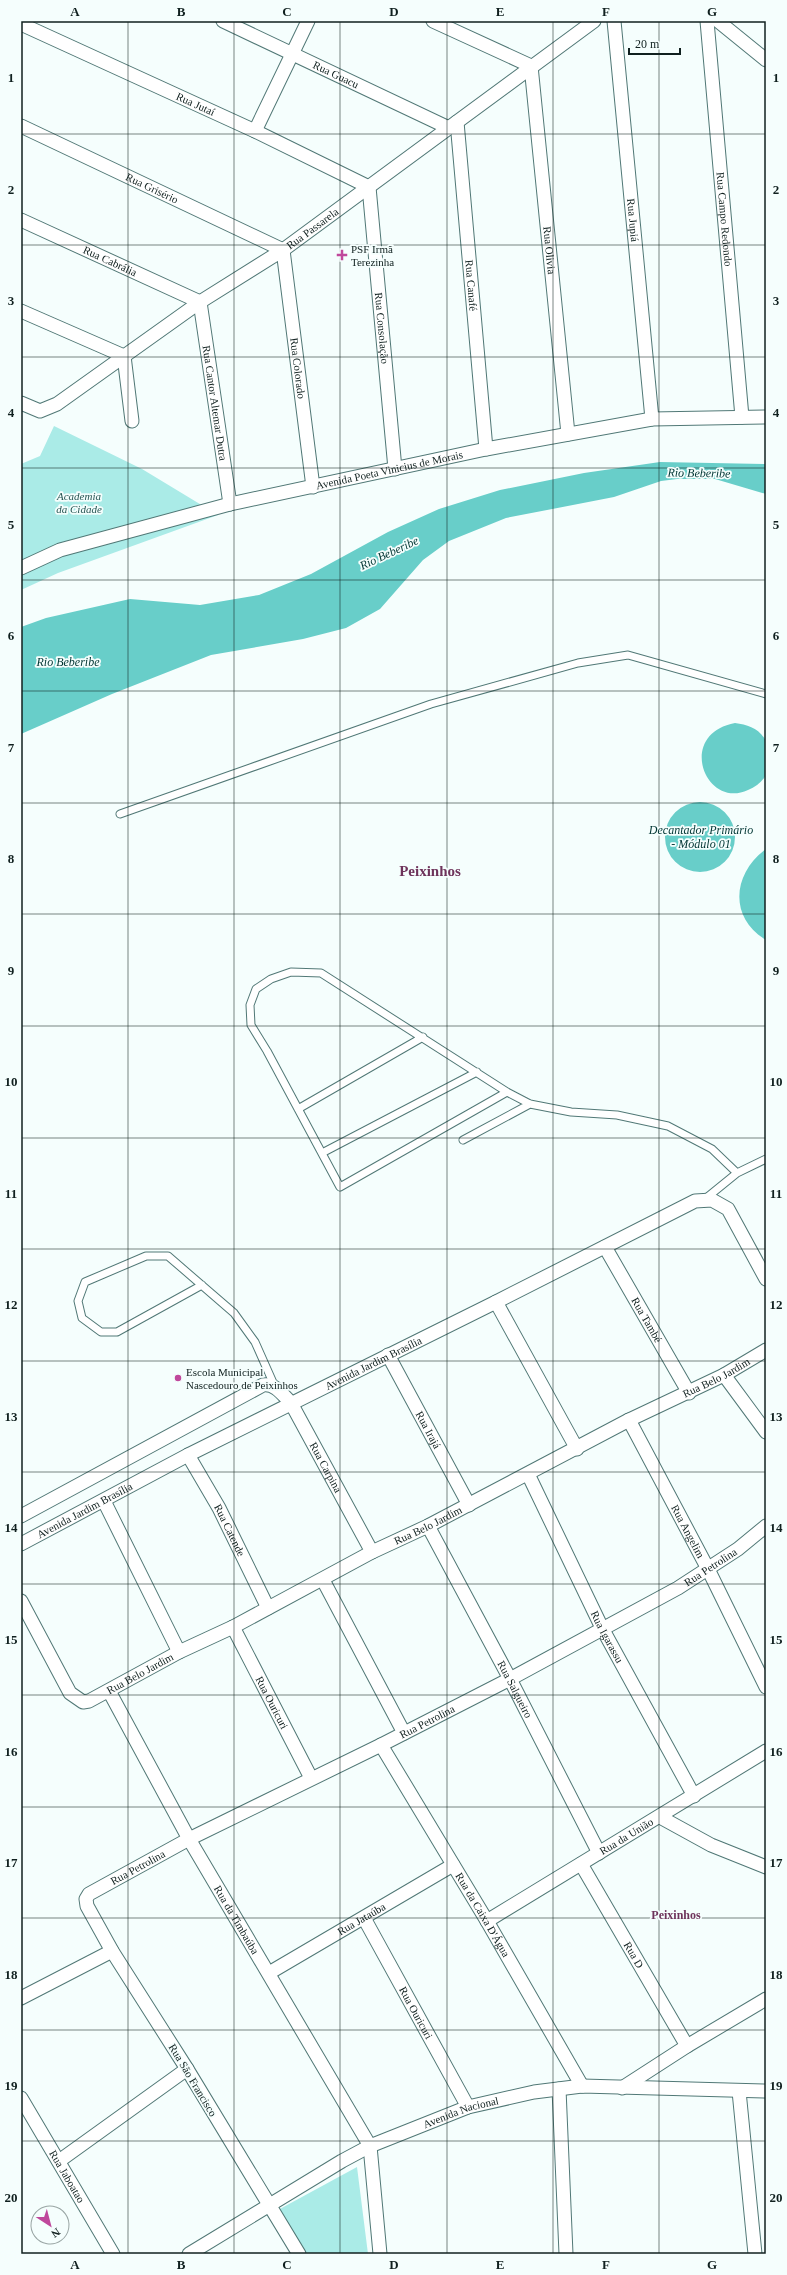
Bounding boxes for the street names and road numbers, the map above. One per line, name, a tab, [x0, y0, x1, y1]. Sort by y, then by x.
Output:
street label: Rua Guacu	[311, 59, 361, 91]
street label: Rua Jutaí	[174, 90, 217, 118]
street label: Rua Grisério	[124, 171, 181, 206]
street label: Rua Campo Redondo	[714, 172, 735, 267]
street label: Rua Jupiá	[625, 198, 641, 243]
street label: Rua Passarela	[284, 205, 341, 251]
street label: Rua Olivia	[541, 226, 558, 275]
street label: Rua Cabrália	[81, 243, 139, 278]
street label: Rua Canafé	[463, 259, 480, 312]
street label: Rua Consolação	[373, 292, 391, 365]
street label: Rua Colorado	[288, 337, 308, 400]
street label: Rua Cantor Altemar Dutra	[201, 344, 230, 462]
street label: Avenida Poeta Vinicius de Morais	[315, 448, 464, 491]
street label: Rua També	[629, 1295, 665, 1345]
street label: Avenida Jardim Brasília	[323, 1334, 424, 1392]
street label: Rua Belo Jardim	[681, 1355, 752, 1400]
street label: Rua Irajá	[413, 1409, 443, 1451]
street label: Rua Carpina	[307, 1440, 344, 1494]
street label: Avenida Jardim Brasília	[35, 1480, 134, 1540]
street label: Rua Catende	[212, 1502, 248, 1558]
street label: Rua Belo Jardim	[392, 1503, 464, 1547]
street label: Rua Angelim	[669, 1503, 707, 1560]
street label: Rua Petrolina	[682, 1545, 739, 1588]
street label: Rua Igarassu	[589, 1609, 626, 1665]
street label: Rua Belo Jardim	[104, 1650, 176, 1696]
street label: Rua Salgueiro	[495, 1659, 535, 1720]
street label: Rua Ouricuri	[253, 1674, 291, 1731]
street label: Rua Petrolina	[397, 1702, 457, 1741]
street label: Rua da União	[597, 1815, 656, 1857]
street label: Rua Petrolina	[108, 1847, 167, 1887]
street label: Rua da Caixa D'Água	[453, 1870, 512, 1959]
street label: Rua da Timbaúba	[212, 1883, 262, 1956]
street label: Rua Jataúba	[335, 1900, 387, 1938]
street label: Rua D	[622, 1939, 646, 1970]
street label: Rua Ouricuri	[397, 1984, 435, 2041]
street label: Rua São Francisco	[167, 2042, 220, 2119]
street label: Avenida Nacional	[421, 2094, 500, 2130]
street label: Rua Jaboatao	[47, 2148, 88, 2205]

